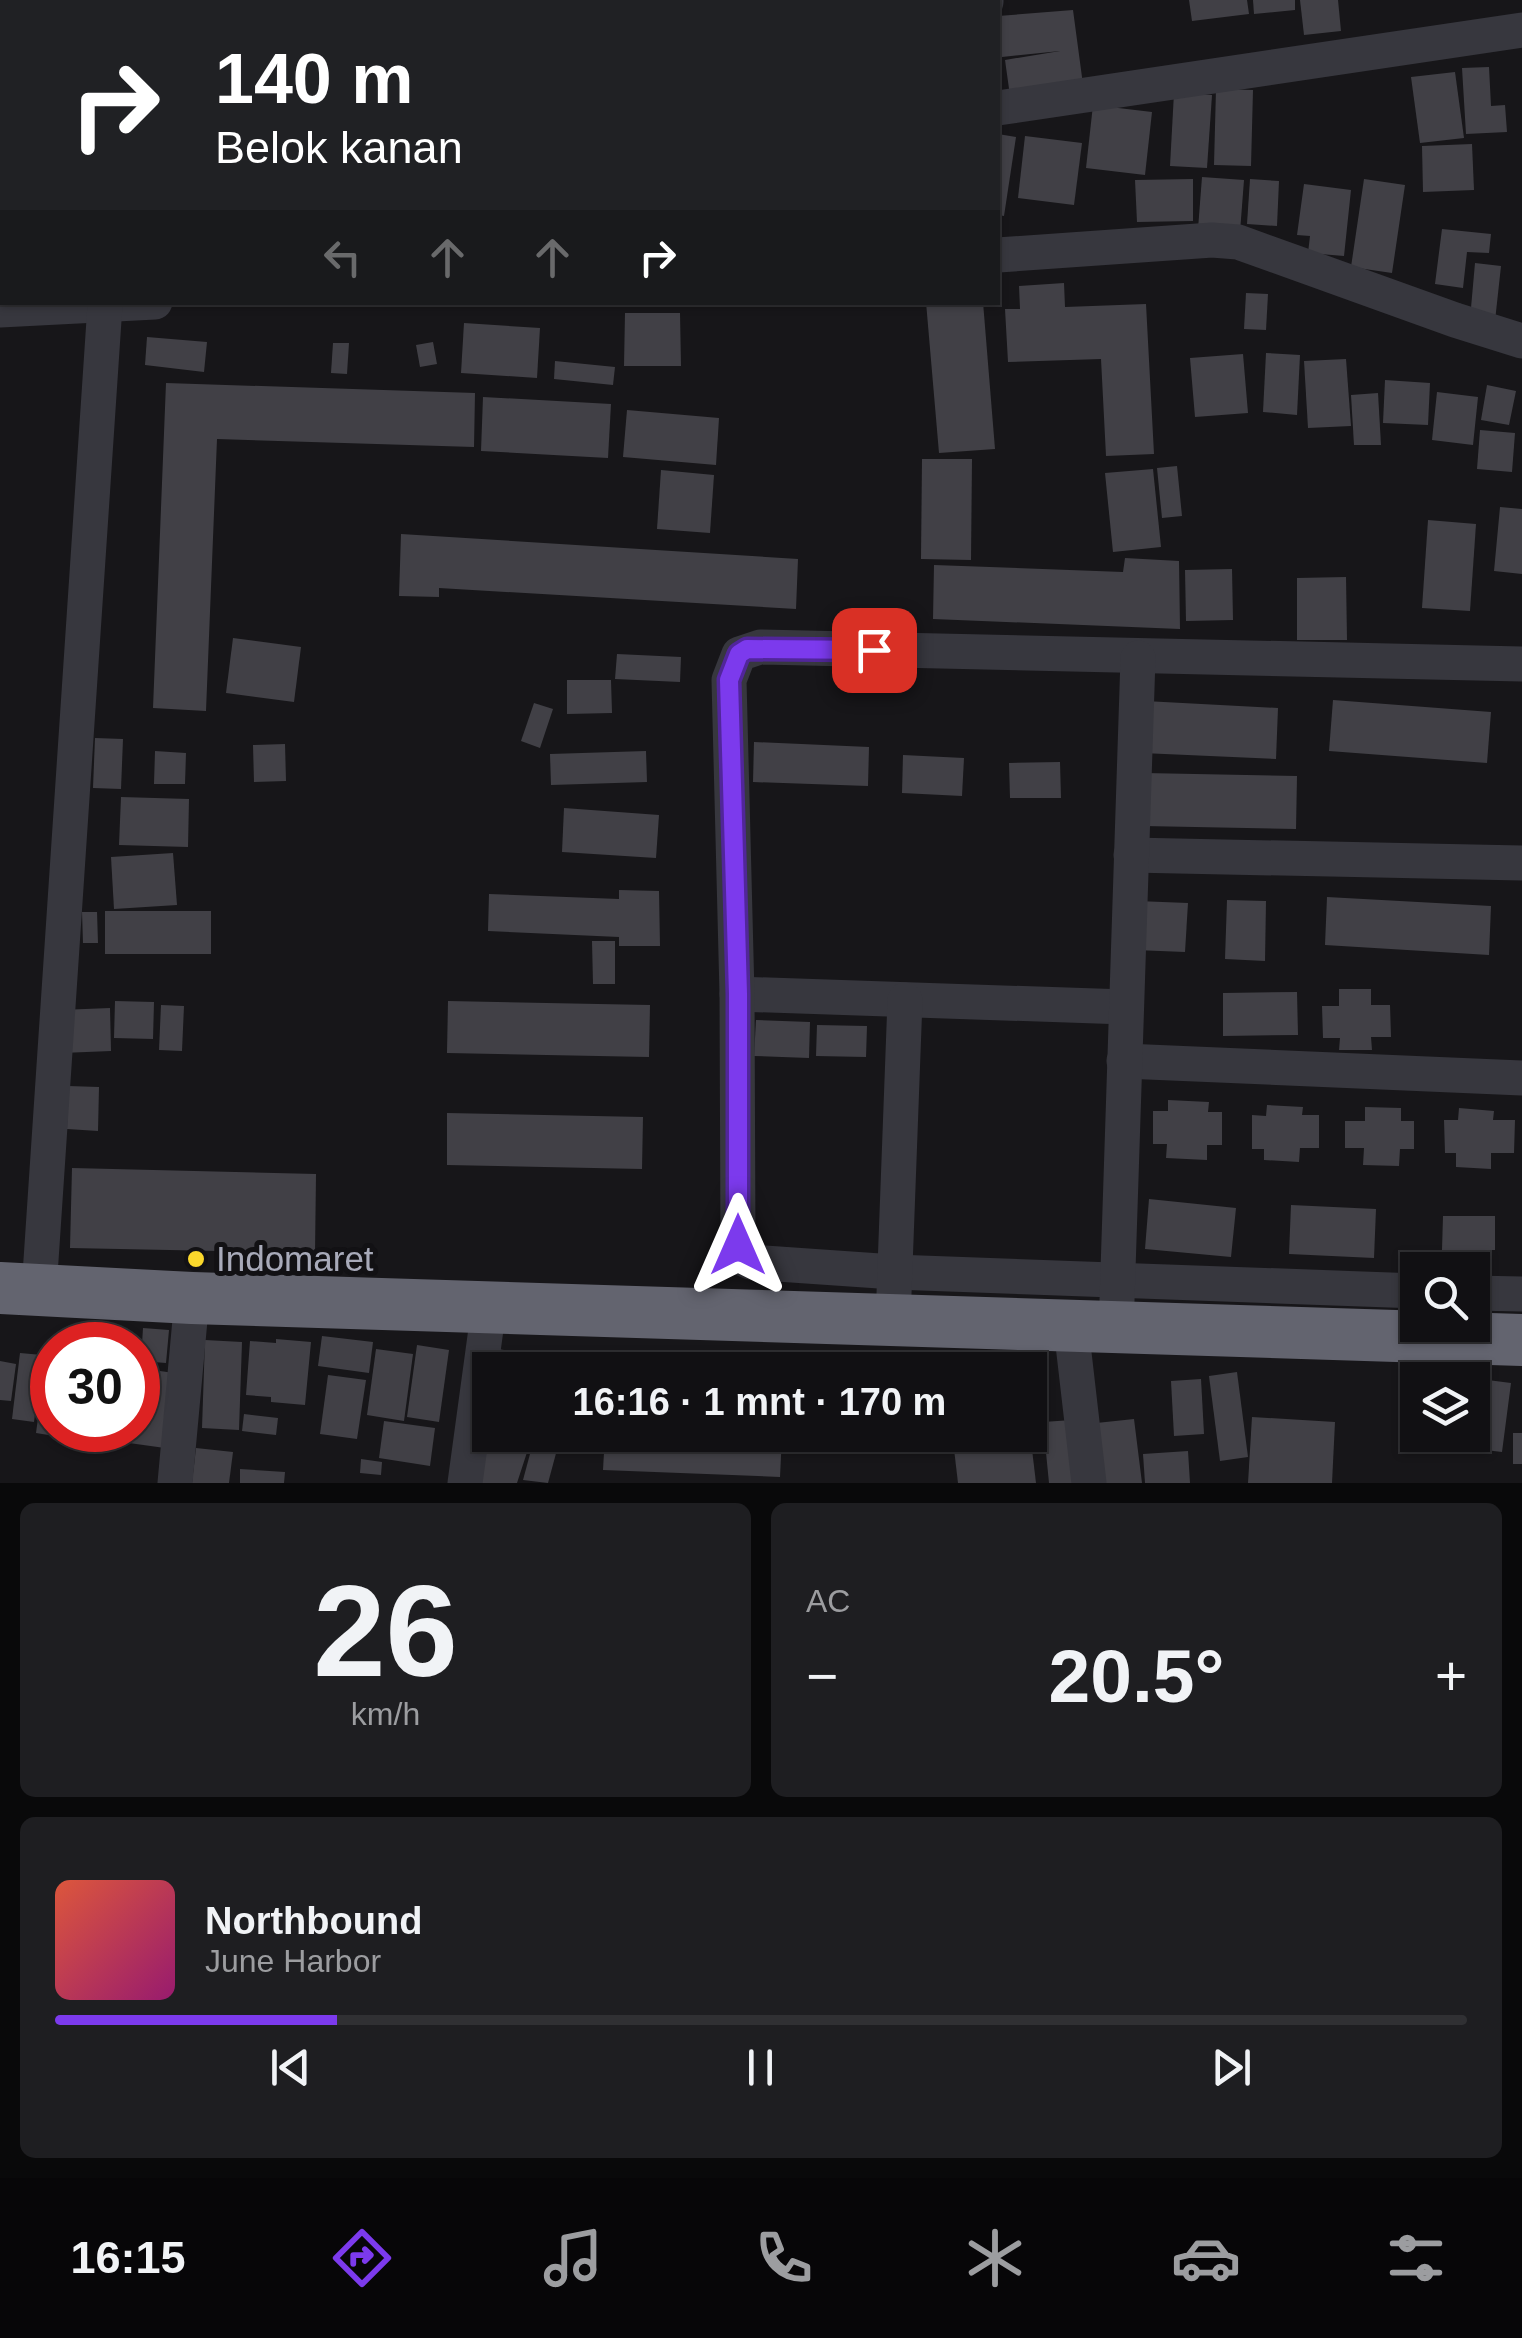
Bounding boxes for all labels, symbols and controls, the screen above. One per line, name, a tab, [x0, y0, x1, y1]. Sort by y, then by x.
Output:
icon: right	[50, 40, 180, 170]
text: 140 m	[215, 40, 413, 118]
text: Belok kanan	[215, 122, 463, 173]
icon: left	[315, 230, 370, 285]
icon: ahead	[420, 230, 475, 285]
icon: ahead	[525, 230, 580, 285]
icon: right	[630, 230, 685, 285]
pin	[832, 608, 917, 693]
icon: arrive	[847, 623, 902, 678]
position arrow	[686, 1193, 790, 1297]
place label: Indomaret	[216, 1239, 374, 1278]
marker: Indomaret	[185, 1248, 207, 1270]
map controls	[1400, 1252, 1490, 1452]
button: search	[1400, 1252, 1490, 1342]
speed limit sign: 30	[30, 1322, 160, 1452]
button: layers	[1400, 1362, 1490, 1452]
text: 16:16 · 1 mnt · 170 m	[573, 1381, 946, 1423]
text: 26	[313, 1558, 458, 1704]
text: AC	[806, 1583, 850, 1619]
text: 20.5°	[1049, 1634, 1224, 1718]
text: −	[806, 1645, 838, 1707]
text: +	[1435, 1645, 1467, 1707]
text: km/h	[351, 1696, 420, 1732]
text: Northbound	[205, 1900, 422, 1942]
text: June Harbor	[205, 1943, 381, 1979]
icon: previous	[263, 2040, 318, 2095]
icon: pause	[733, 2040, 788, 2095]
icon: next	[1204, 2040, 1259, 2095]
icon: directions	[327, 2223, 397, 2293]
icon: music	[538, 2223, 608, 2293]
icon: phone	[749, 2223, 819, 2293]
icon: climate	[960, 2223, 1030, 2293]
icon: car	[1171, 2223, 1241, 2293]
icon: filters	[1381, 2223, 1451, 2293]
text: 16:15	[70, 2232, 186, 2283]

